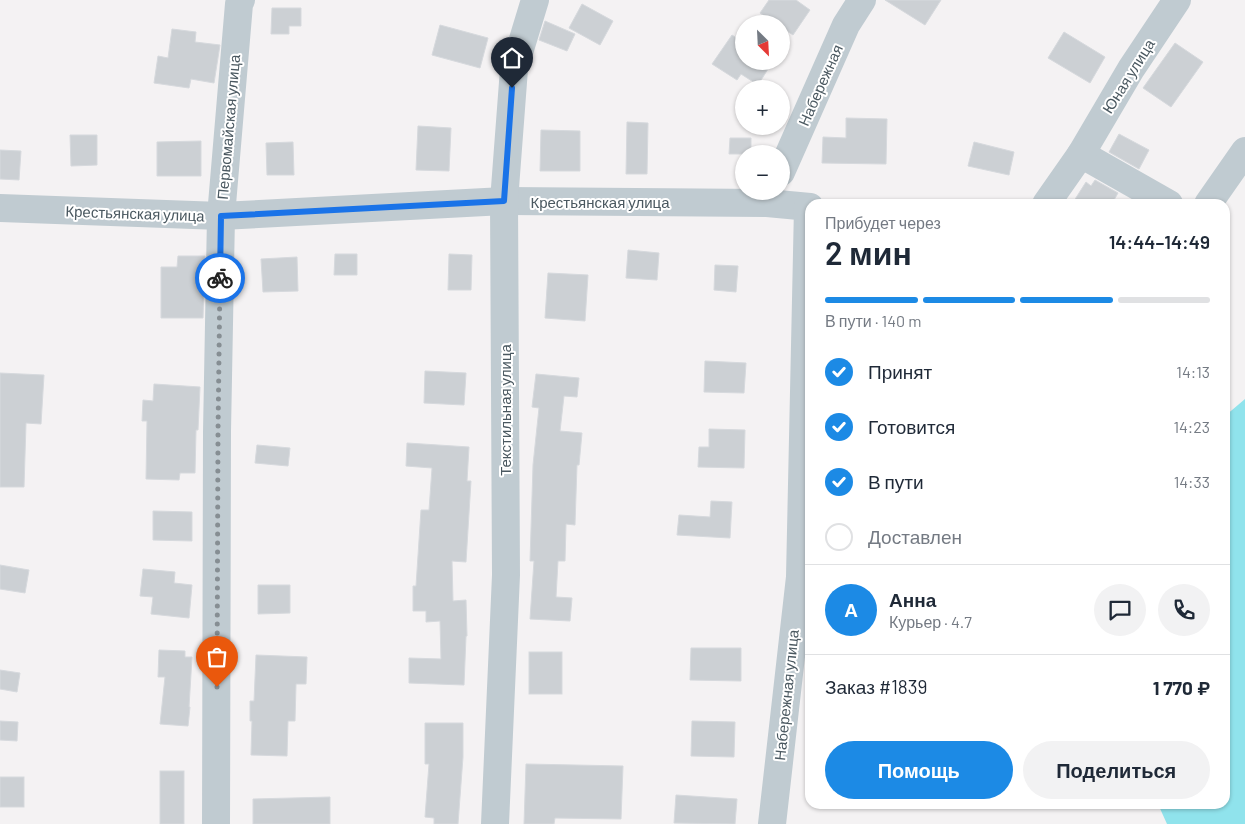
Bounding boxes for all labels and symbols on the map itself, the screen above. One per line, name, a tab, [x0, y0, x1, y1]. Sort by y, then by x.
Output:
north arrow	[735, 15, 790, 70]
street label: Юная улица	[1098, 35, 1158, 116]
pin	[491, 37, 533, 88]
street label: Набережная	[794, 41, 846, 129]
street label: Первомайская улица	[213, 53, 243, 200]
street label: Крестьянская улица	[530, 193, 670, 211]
street label: Крестьянская улица	[65, 202, 205, 224]
courier	[195, 253, 245, 303]
street label: Текстильная улица	[496, 343, 514, 476]
street label: Набережная улица	[770, 628, 802, 761]
pin	[196, 636, 238, 687]

